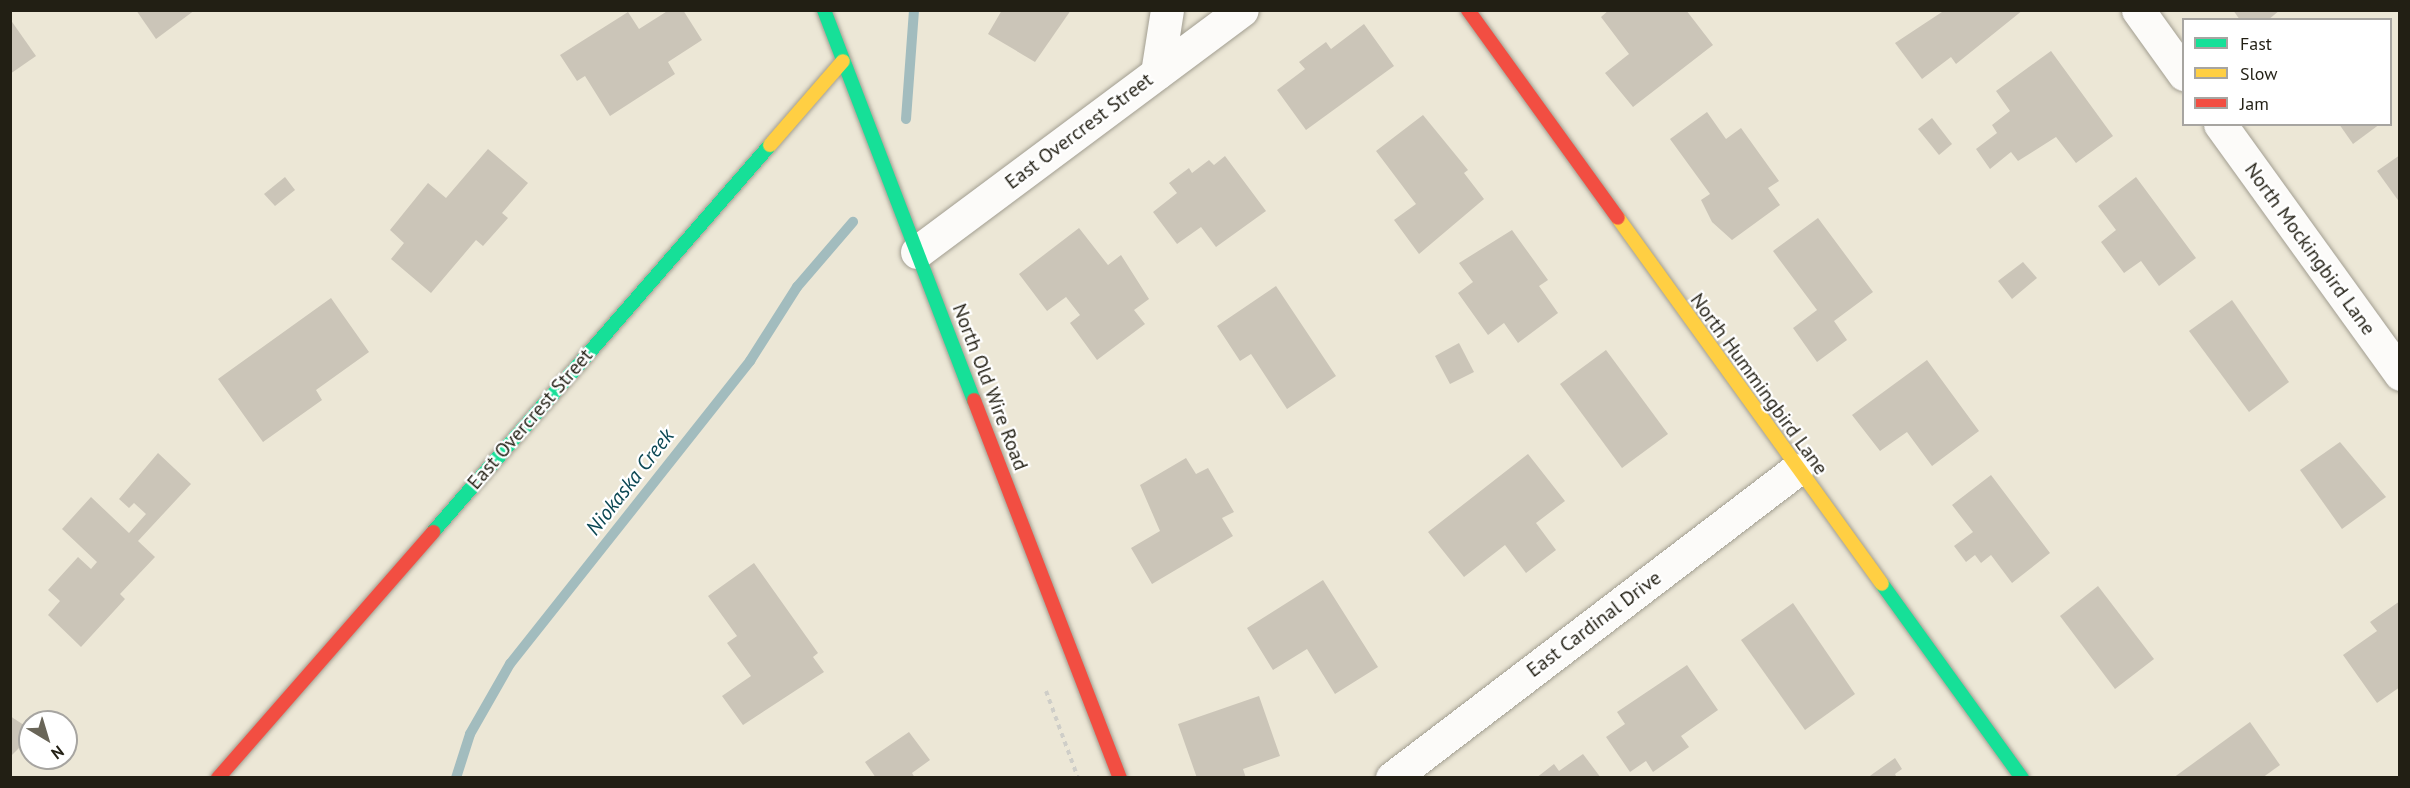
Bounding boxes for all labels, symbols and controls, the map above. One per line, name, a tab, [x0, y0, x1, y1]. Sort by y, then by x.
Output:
legend	[2182, 18, 2392, 126]
text: Fast	[2240, 32, 2272, 55]
text: Slow	[2240, 62, 2278, 85]
street label: East Overcrest Street	[1000, 68, 1158, 194]
text: Jam	[2240, 92, 2269, 115]
street label: North Mockingbird Lane	[2240, 158, 2380, 340]
street label: North Hummingbird Lane	[1685, 289, 1833, 479]
street label: North Old Wire Road	[947, 300, 1033, 474]
street label: East Overcrest Street	[462, 344, 598, 494]
water label: Niokaska Creek	[581, 424, 679, 540]
street label: East Cardinal Drive	[1522, 566, 1666, 682]
north arrow	[18, 710, 78, 770]
text: N	[48, 741, 68, 764]

